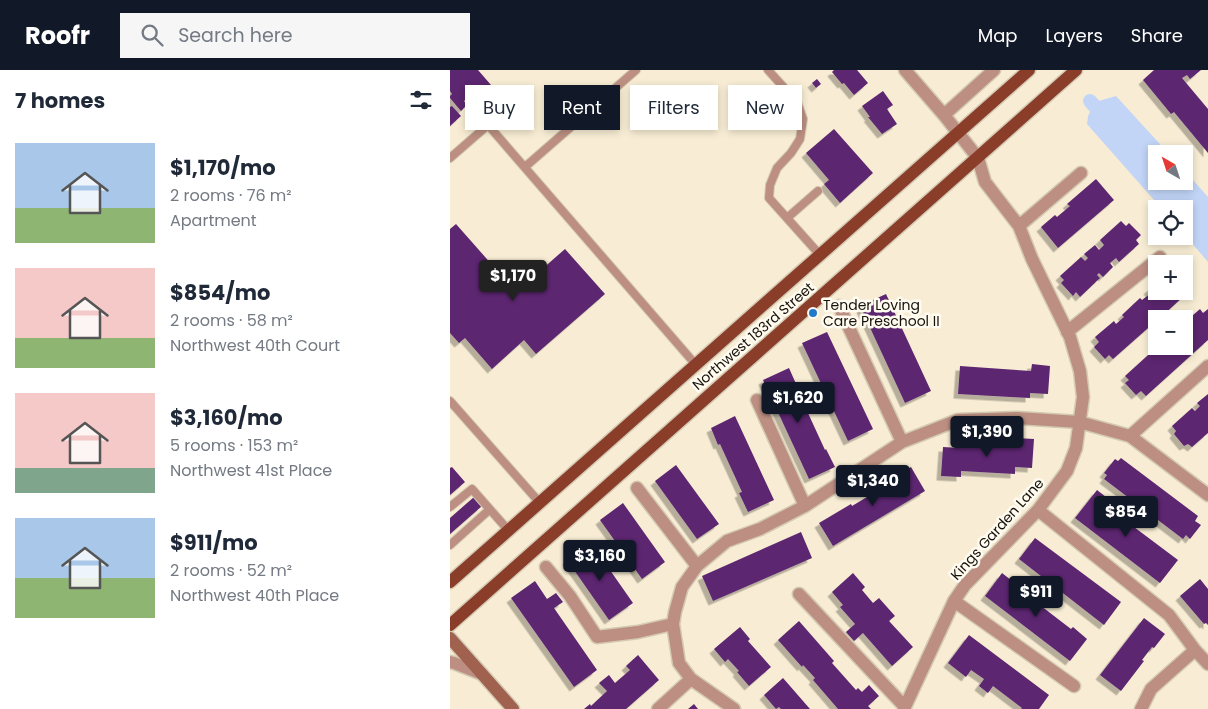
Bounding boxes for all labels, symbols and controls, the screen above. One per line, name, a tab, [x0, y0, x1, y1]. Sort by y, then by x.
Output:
search box	[120, 13, 470, 58]
text: Roofr	[25, 19, 90, 52]
icon: search	[138, 21, 166, 49]
text: Search here	[178, 22, 293, 49]
text: Map	[978, 23, 1018, 48]
text: Layers	[1046, 23, 1103, 48]
text: Share	[1131, 23, 1183, 48]
chip: Buy	[465, 85, 534, 130]
chip: Rent	[544, 85, 620, 130]
chip: Filters	[630, 85, 718, 130]
chip: New	[728, 85, 802, 130]
text: 7 homes	[15, 86, 105, 115]
icon: filters	[407, 86, 435, 114]
north arrow	[1148, 145, 1192, 190]
map controls	[1148, 145, 1193, 355]
text: $1,170/mo	[170, 153, 276, 182]
icon: home	[55, 163, 115, 223]
text: 2 rooms · 76 m²	[170, 184, 292, 207]
button: locate	[1148, 200, 1193, 245]
text: Apartment	[170, 209, 257, 232]
button: +	[1148, 255, 1193, 300]
pin: $1,170	[472, 260, 554, 302]
text: $1,170	[490, 264, 536, 287]
street label: Northwest 183rd Street	[688, 277, 818, 395]
text: $854/mo	[170, 278, 270, 307]
icon: home	[55, 288, 115, 348]
place label: Tender Loving Care Preschool II	[823, 295, 940, 331]
marker: Tender Loving Care Preschool II	[807, 307, 819, 319]
text: 2 rooms · 58 m²	[170, 309, 293, 332]
button: −	[1148, 310, 1193, 355]
text: Northwest 40th Court	[170, 334, 340, 357]
pin: $1,620	[757, 382, 839, 424]
text: $1,620	[773, 386, 823, 409]
text: $3,160/mo	[170, 403, 283, 432]
icon: home	[55, 413, 115, 473]
pin: $1,390	[946, 416, 1028, 458]
text: $1,390	[961, 420, 1013, 443]
text: 5 rooms · 153 m²	[170, 434, 298, 457]
text: Northwest 41st Place	[170, 459, 332, 482]
pin: $1,340	[832, 464, 914, 507]
text: $1,340	[847, 469, 899, 492]
street label: Kings Garden Lane	[946, 473, 1048, 584]
pin: $854	[1096, 496, 1156, 538]
text: $854	[1105, 500, 1147, 523]
text: $911/mo	[170, 528, 258, 557]
icon: home	[55, 538, 115, 598]
pin: $3,160	[559, 540, 641, 582]
text: $3,160	[574, 544, 626, 567]
text: 2 rooms · 52 m²	[170, 559, 292, 582]
pin: $911	[1006, 576, 1066, 618]
text: $911	[1020, 580, 1052, 603]
text: Northwest 40th Place	[170, 584, 339, 607]

